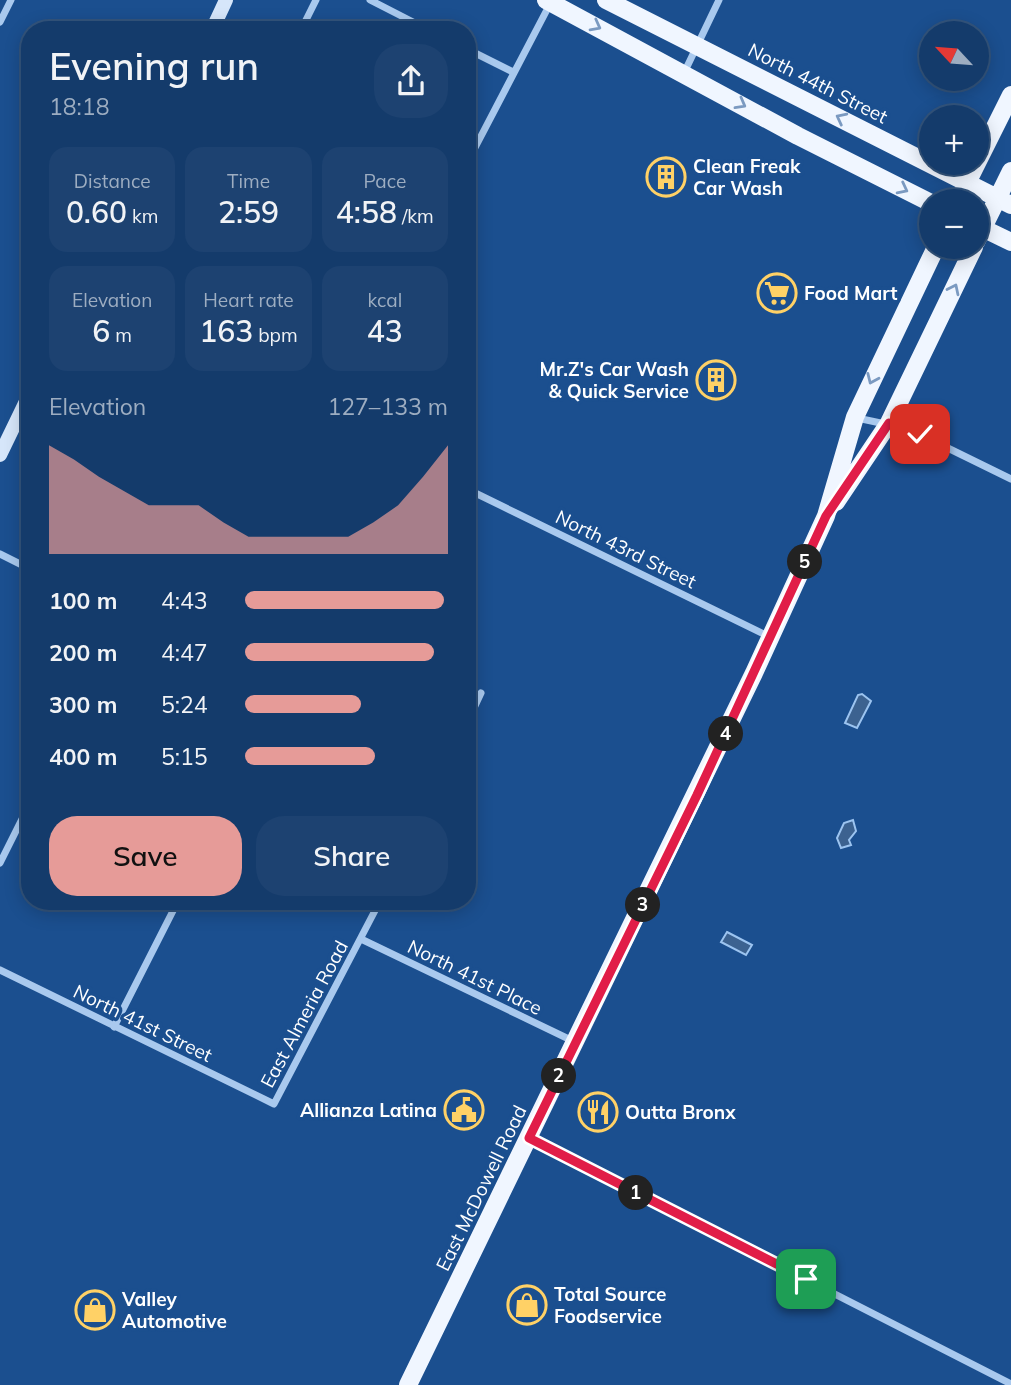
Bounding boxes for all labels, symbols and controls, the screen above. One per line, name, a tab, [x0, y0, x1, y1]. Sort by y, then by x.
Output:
one-way arrow	[589, 18, 601, 32]
north arrow	[919, 21, 989, 91]
map controls	[919, 21, 989, 259]
street label: North 44th Street	[744, 38, 892, 129]
text: Evening run	[49, 42, 259, 90]
button: share	[374, 44, 448, 118]
text: 18:18	[49, 92, 109, 121]
one-way arrow	[734, 96, 747, 110]
button: +	[919, 105, 989, 175]
one-way arrow	[836, 113, 848, 126]
place label: Clean Freak Car Wash	[693, 154, 801, 200]
building icon: Clean Freak Car Wash	[645, 156, 687, 198]
text: Distance	[74, 169, 151, 193]
text: Time	[227, 169, 270, 193]
text: Pace	[363, 169, 406, 193]
one-way arrow	[896, 180, 908, 194]
button: −	[919, 189, 989, 259]
text: 0.60	[66, 193, 127, 231]
text: 2:59	[218, 193, 279, 231]
text: 4:58	[336, 193, 397, 231]
text: km	[127, 204, 158, 228]
text: /km	[397, 204, 434, 228]
supermarket icon: Food Mart	[756, 272, 798, 314]
place label: Food Mart	[804, 281, 898, 305]
one-way arrow	[945, 284, 959, 296]
text: Elevation	[72, 288, 152, 312]
text: Heart rate	[203, 288, 294, 312]
text: kcal	[367, 288, 402, 312]
text: 6	[92, 312, 110, 350]
text: 163	[199, 312, 253, 350]
text: 43	[367, 312, 403, 350]
text: m	[110, 323, 132, 347]
text: bpm	[253, 323, 298, 347]
place label: Mr.Z's Car Wash & Quick Service	[540, 357, 689, 403]
building icon: Mr.Z's Car Wash & Quick Service	[695, 359, 737, 401]
one-way arrow	[866, 371, 880, 384]
text: Elevation	[49, 392, 146, 421]
text: 127–133 m	[327, 392, 448, 421]
pin	[890, 404, 950, 464]
icon: check	[901, 415, 939, 453]
street label: North 43rd Street	[552, 505, 701, 594]
pin: 5	[788, 544, 822, 580]
text: 5	[799, 549, 810, 573]
text: 100 m	[49, 586, 117, 615]
text: 4:43	[161, 586, 208, 615]
text: 200 m	[49, 638, 117, 667]
text: 4:47	[161, 638, 208, 667]
text: 300 m	[49, 690, 117, 719]
text: 5:24	[161, 690, 208, 719]
pin: 4	[708, 716, 744, 752]
text: 4	[720, 721, 731, 745]
text: 400 m	[49, 742, 117, 771]
text: 5:15	[161, 742, 208, 771]
button: Save	[49, 816, 242, 896]
button: Share	[256, 816, 448, 896]
pin: 3	[626, 888, 660, 922]
text: 3	[637, 892, 648, 916]
street label: North 41st Place	[404, 934, 546, 1020]
street label: East Almeria Road	[255, 936, 353, 1092]
street label: North 41st Street	[70, 979, 217, 1067]
pin: 2	[542, 1058, 576, 1094]
text: 2	[553, 1063, 564, 1087]
public building icon: Allianza Latina	[443, 1089, 485, 1131]
restaurant icon: Outta Bronx	[577, 1091, 619, 1133]
place label: Allianza Latina	[300, 1098, 437, 1122]
place label: Outta Bronx	[625, 1100, 736, 1124]
street label: East McDowell Road	[430, 1101, 532, 1275]
pin: 1	[618, 1176, 654, 1210]
text: 1	[630, 1180, 641, 1204]
pin	[776, 1249, 836, 1309]
icon: arrive	[787, 1260, 825, 1298]
place label: Total Source Foodservice	[554, 1282, 667, 1328]
shop icon: Total Source Foodservice	[506, 1284, 548, 1326]
place label: Valley Automotive	[121, 1287, 227, 1333]
shop icon: Valley Automotive	[74, 1289, 116, 1331]

